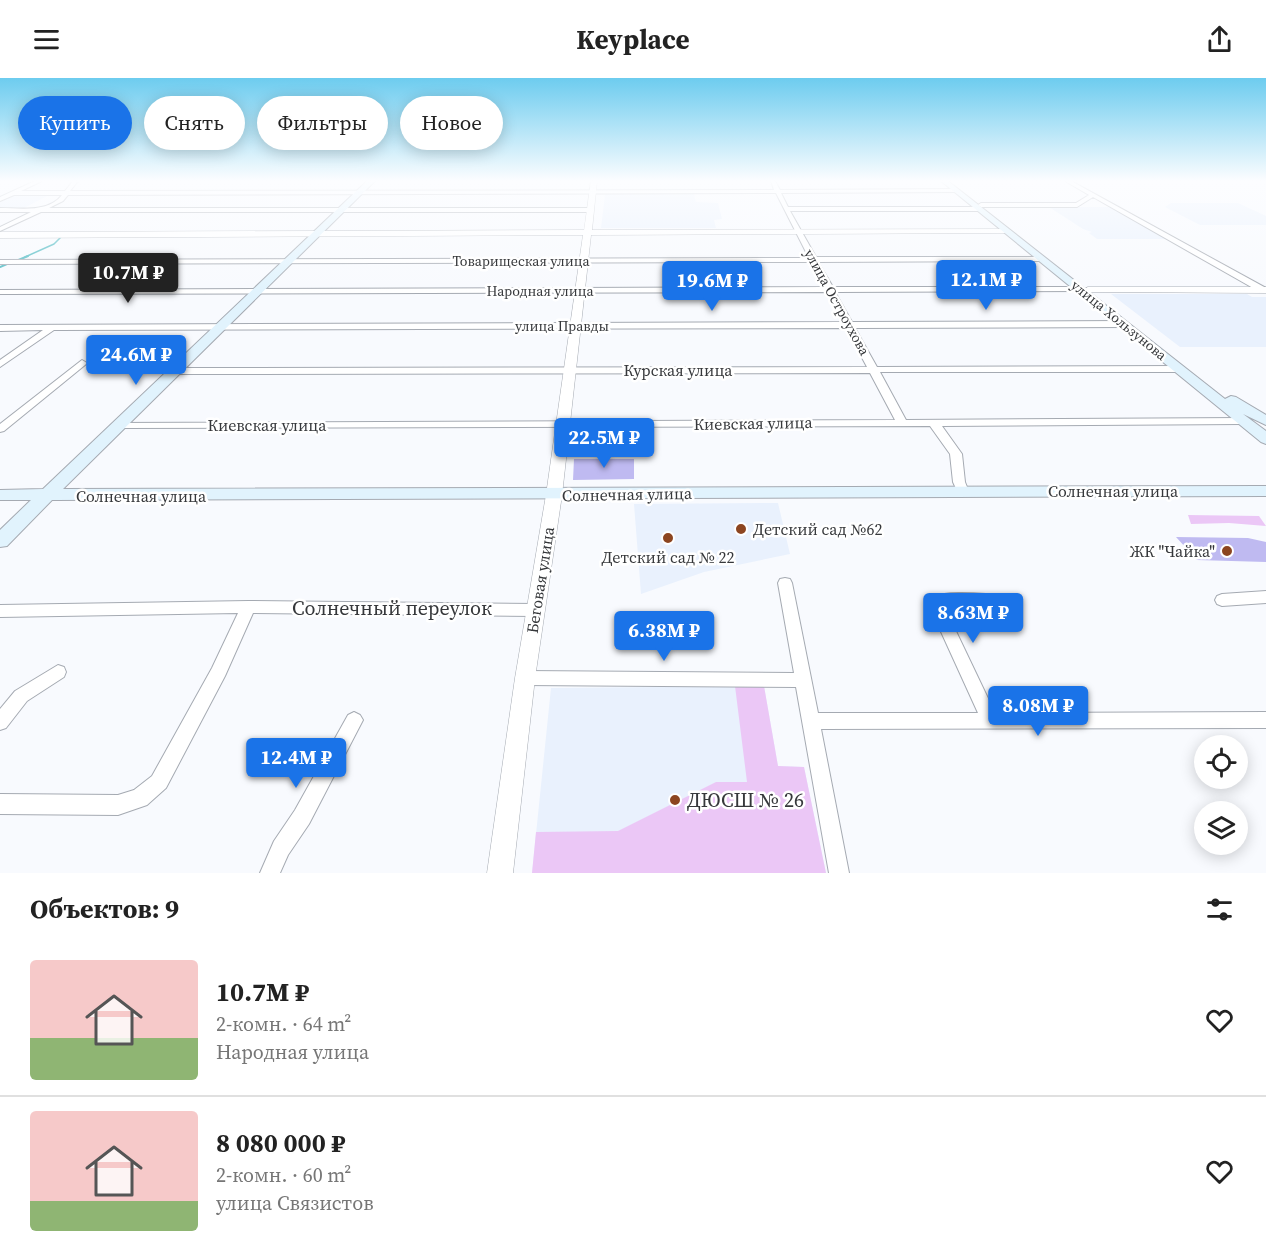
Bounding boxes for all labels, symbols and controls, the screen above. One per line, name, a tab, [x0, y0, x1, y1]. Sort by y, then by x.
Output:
text: Keyplace	[576, 21, 690, 58]
icon: menu	[30, 23, 63, 56]
icon: share	[1203, 23, 1236, 56]
chip: Купить	[18, 96, 132, 150]
chip: Снять	[144, 96, 245, 150]
chip: Фильтры	[257, 96, 388, 150]
chip: Новое	[400, 96, 503, 150]
street label: улица Остроухова	[799, 245, 875, 360]
street label: Товарищеская улица	[452, 251, 590, 271]
pin: 10.7M ₽	[73, 253, 183, 304]
text: 10.7M ₽	[92, 258, 164, 286]
pin: 12.1M ₽	[931, 260, 1041, 311]
pin: 19.6M ₽	[657, 261, 767, 312]
text: 12.1M ₽	[950, 265, 1022, 293]
text: 19.6M ₽	[676, 266, 748, 294]
street label: улица Хользунова	[1067, 275, 1172, 365]
street label: Народная улица	[486, 281, 594, 301]
street label: улица Правды	[515, 316, 609, 336]
pin: 24.6M ₽	[81, 335, 191, 386]
text: 24.6M ₽	[100, 340, 172, 368]
street label: Курская улица	[623, 359, 733, 381]
street label: Киевская улица	[693, 411, 813, 435]
street label: Киевская улица	[208, 414, 327, 436]
pin: 22.5M ₽	[549, 418, 659, 469]
text: 22.5M ₽	[568, 423, 640, 451]
street label: Солнечная улица	[1048, 480, 1179, 502]
street label: Солнечная улица	[562, 482, 693, 506]
street label: Солнечная улица	[76, 485, 207, 507]
place label: Детский сад №62	[753, 518, 882, 540]
marker: Детский сад №62	[734, 522, 748, 536]
street label: Беговая улица	[521, 524, 559, 635]
marker: Детский сад № 22	[661, 531, 675, 545]
place label: ЖК "Чайка"	[1130, 540, 1215, 562]
marker: ЖК "Чайка"	[1220, 544, 1234, 558]
place label: Детский сад № 22	[601, 546, 735, 568]
pin: 8.63M ₽	[918, 593, 1028, 644]
street label: Солнечный переулок	[292, 594, 492, 622]
text: 8.63M ₽	[937, 598, 1009, 626]
pin: 6.38M ₽	[609, 611, 719, 662]
text: 6.38M ₽	[628, 616, 700, 644]
pin: 8.08M ₽	[983, 686, 1093, 737]
text: 8.08M ₽	[1002, 691, 1074, 719]
map controls	[1194, 735, 1248, 855]
button: locate	[1194, 735, 1248, 789]
pin: 12.4M ₽	[241, 738, 351, 789]
text: 12.4M ₽	[260, 743, 332, 771]
place label: ДЮСШ № 26	[687, 786, 804, 814]
marker: ДЮСШ № 26	[668, 793, 682, 807]
button: layers	[1194, 801, 1248, 855]
text: Объектов: 9	[30, 891, 179, 927]
icon: filters	[1203, 893, 1236, 926]
text: 10.7M ₽	[216, 974, 309, 1010]
icon: home	[78, 984, 150, 1056]
icon: heart	[1203, 1004, 1236, 1037]
text: 2-комн. · 64 m²	[216, 1010, 351, 1038]
text: Народная улица	[216, 1038, 369, 1066]
text: 8 080 000 ₽	[216, 1125, 345, 1161]
icon: home	[78, 1135, 150, 1207]
icon: heart	[1203, 1155, 1236, 1188]
text: 2-комн. · 60 m²	[216, 1161, 351, 1189]
text: улица Связистов	[216, 1189, 373, 1217]

